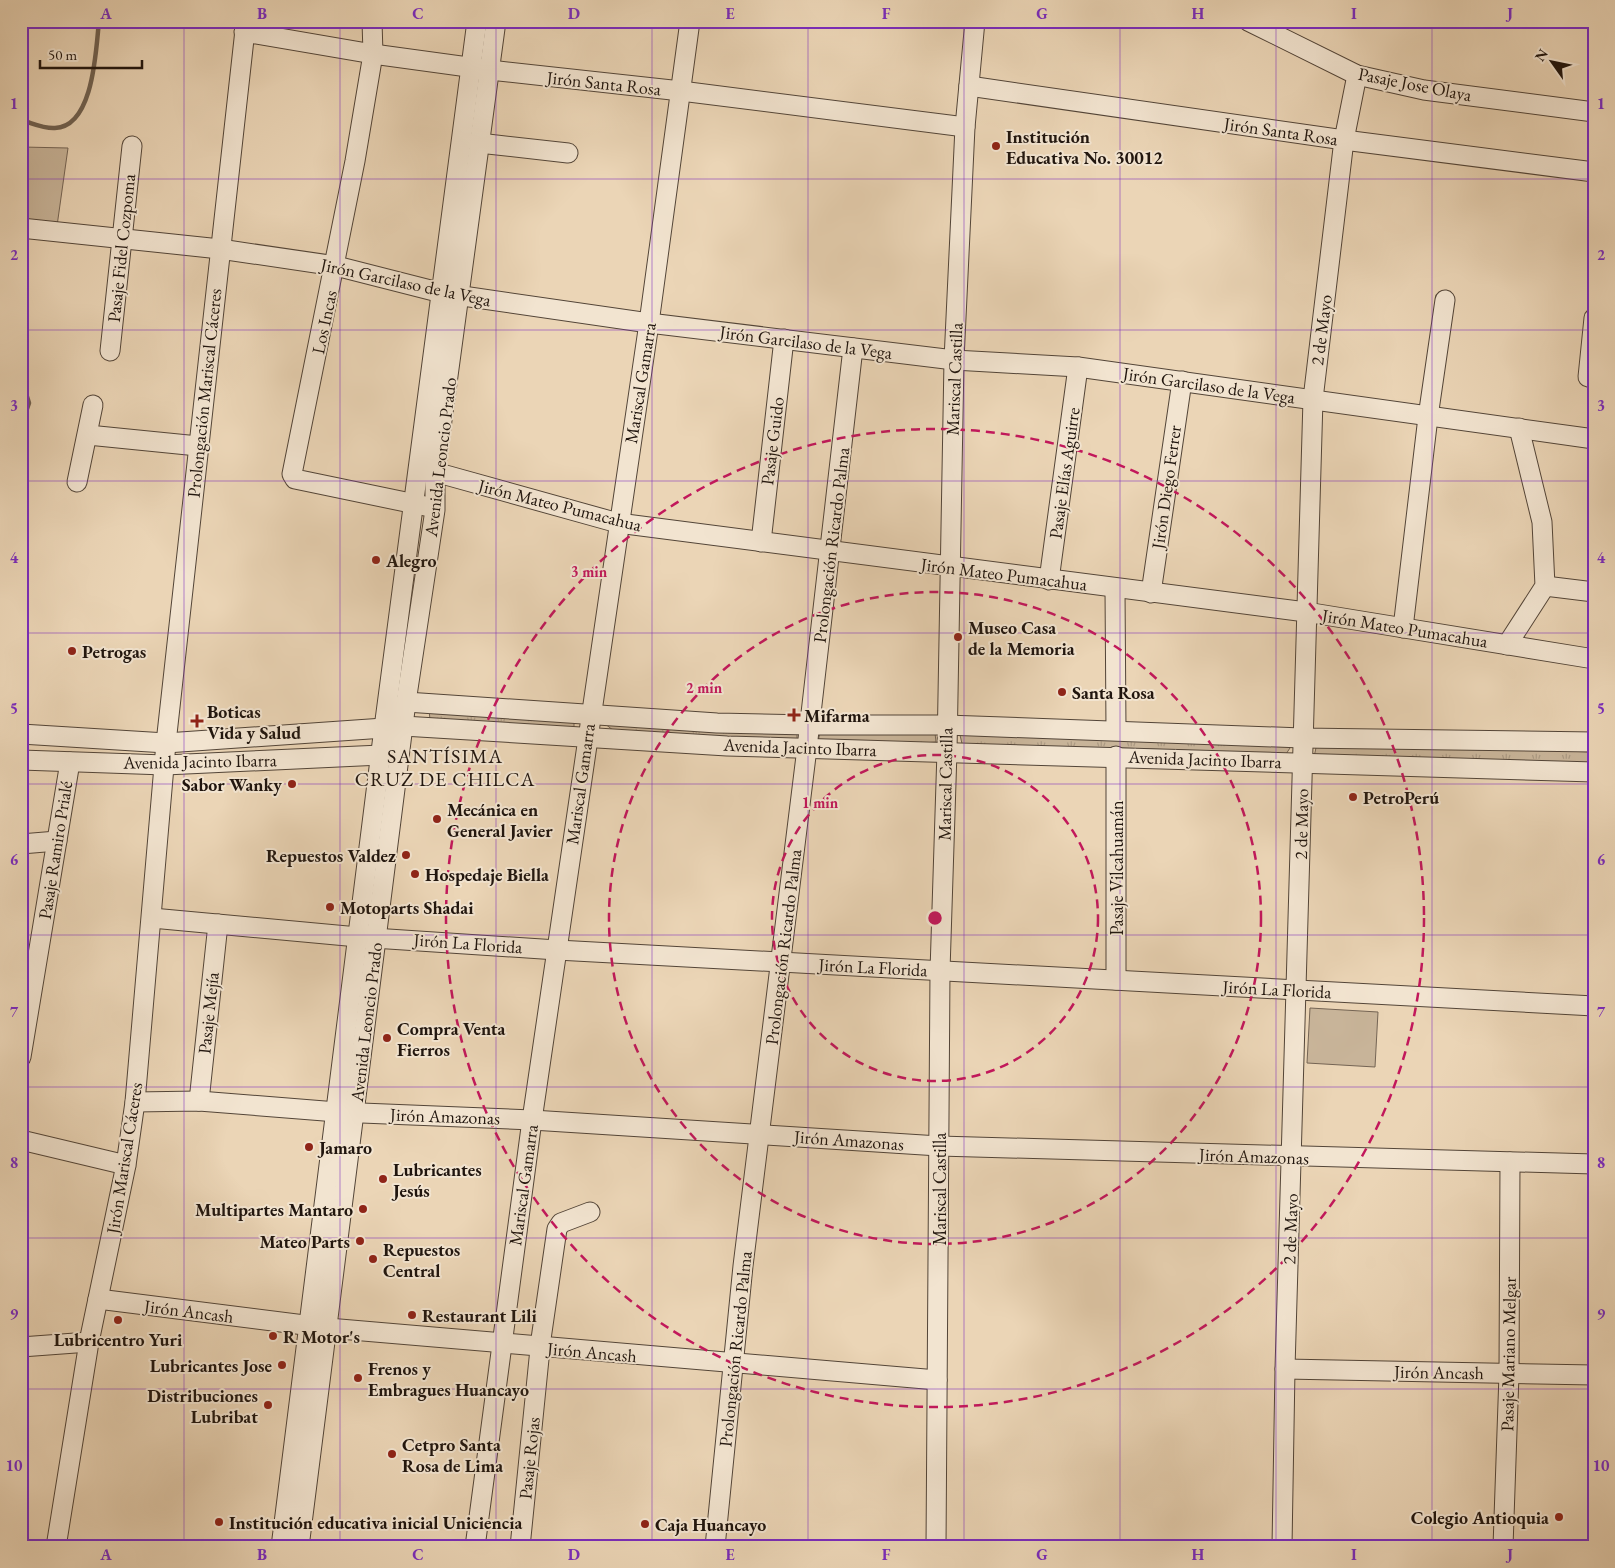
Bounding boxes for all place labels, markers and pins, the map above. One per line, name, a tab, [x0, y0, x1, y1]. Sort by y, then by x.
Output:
place label: Institución Educativa No. 30012	[1006, 125, 1163, 169]
marker: Institución Educativa No. 30012	[990, 140, 1002, 152]
place label: Alegro	[385, 549, 437, 572]
marker: Alegro	[370, 554, 382, 566]
place label: Museo Casa de la Memoria	[968, 616, 1075, 660]
marker: Museo Casa de la Memoria	[952, 631, 964, 643]
place label: Petrogas	[82, 640, 146, 663]
marker: Petrogas	[66, 645, 78, 657]
place label: Santa Rosa	[1072, 681, 1155, 704]
marker: Santa Rosa	[1056, 686, 1068, 698]
place label: Boticas Vida y Salud	[207, 700, 301, 744]
place label: Mifarma	[804, 704, 870, 727]
marker: Mifarma	[788, 709, 800, 721]
marker: Boticas Vida y Salud	[191, 715, 203, 727]
place label: Sabor Wanky	[182, 773, 282, 796]
marker: Sabor Wanky	[286, 778, 298, 790]
place label: PetroPerú	[1363, 786, 1439, 809]
marker: PetroPerú	[1347, 791, 1359, 803]
place label: Mecánica en General Javier	[447, 798, 553, 842]
marker: Mecánica en General Javier	[431, 813, 443, 825]
place label: Repuestos Valdez	[266, 844, 396, 867]
marker: Repuestos Valdez	[400, 849, 412, 861]
place label: Hospedaje Biella	[425, 863, 549, 886]
marker: Hospedaje Biella	[409, 868, 421, 880]
place label: Motoparts Shadai	[340, 896, 474, 919]
marker: Motoparts Shadai	[324, 901, 336, 913]
centre of rings	[926, 909, 944, 927]
place label: Compra Venta Fierros	[397, 1017, 506, 1061]
marker: Compra Venta Fierros	[381, 1032, 393, 1044]
place label: Jamaro	[317, 1136, 372, 1159]
marker: Jamaro	[303, 1141, 315, 1153]
place label: Lubricantes Jesús	[391, 1158, 482, 1202]
marker: Lubricantes Jesús	[377, 1173, 389, 1185]
place label: Multipartes Mantaro	[195, 1198, 353, 1221]
marker: Multipartes Mantaro	[357, 1203, 369, 1215]
place label: Mateo Parts	[259, 1230, 350, 1253]
marker: Mateo Parts	[354, 1235, 366, 1247]
place label: Repuestos Central	[383, 1238, 460, 1282]
marker: Repuestos Central	[367, 1253, 379, 1265]
place label: Restaurant Lili	[422, 1304, 537, 1327]
marker: Restaurant Lili	[406, 1309, 418, 1321]
marker: Lubricentro Yuri	[112, 1314, 124, 1326]
place label: R Motor's	[283, 1325, 360, 1348]
place label: Lubricentro Yuri	[54, 1328, 183, 1351]
marker: R Motor's	[267, 1330, 279, 1342]
place label: Lubricantes Jose	[150, 1354, 272, 1377]
place label: Frenos y Embragues Huancayo	[368, 1357, 529, 1401]
marker: Lubricantes Jose	[276, 1359, 288, 1371]
marker: Frenos y Embragues Huancayo	[352, 1372, 364, 1384]
place label: Distribuciones Lubribat	[147, 1384, 258, 1428]
marker: Distribuciones Lubribat	[262, 1399, 274, 1411]
place label: Cetpro Santa Rosa de Lima	[402, 1433, 503, 1477]
marker: Cetpro Santa Rosa de Lima	[386, 1448, 398, 1460]
place label: Colegio Antioquia	[1411, 1506, 1549, 1529]
place label: Institución educativa inicial Uniciencia	[229, 1511, 522, 1534]
marker: Colegio Antioquia	[1553, 1511, 1565, 1523]
place label: Caja Huancayo	[655, 1513, 766, 1536]
marker: Institución educativa inicial Uniciencia	[213, 1516, 225, 1528]
marker: Caja Huancayo	[639, 1518, 651, 1530]

